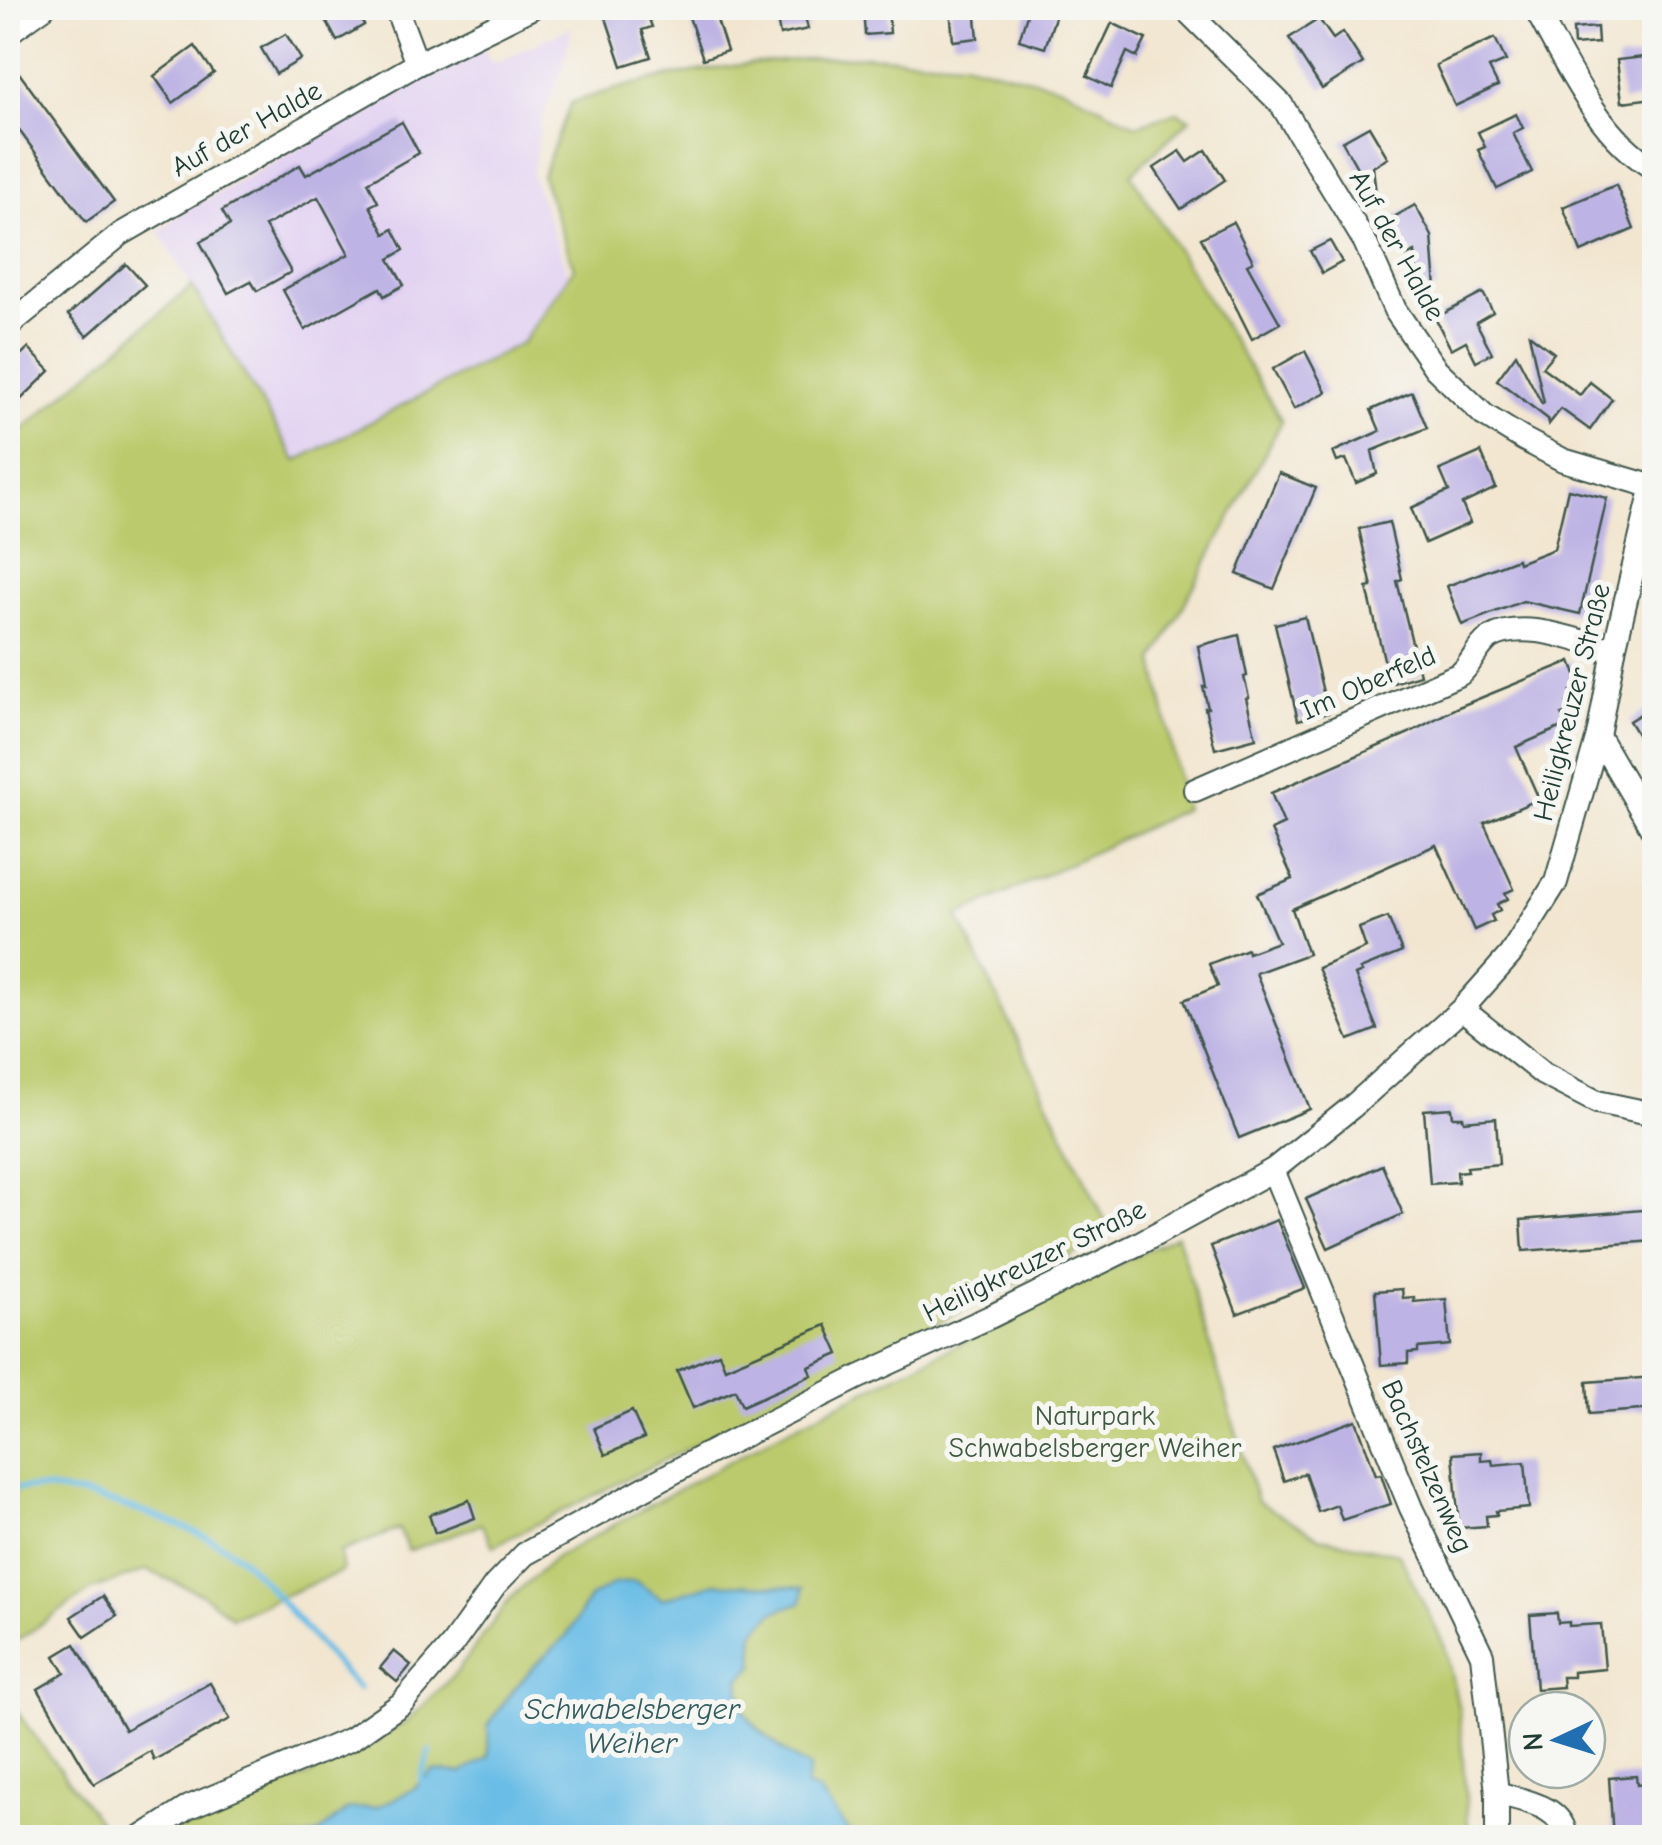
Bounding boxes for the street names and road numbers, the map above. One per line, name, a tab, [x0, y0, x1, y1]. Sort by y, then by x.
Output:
street label: Auf der Halde	[166, 74, 327, 183]
street label: Auf der Halde	[1343, 165, 1452, 326]
street label: Heiligkreuzer Straße	[1527, 580, 1617, 824]
street label: Im Oberfeld	[1296, 639, 1441, 727]
street label: Heiligkreuzer Straße	[918, 1193, 1151, 1329]
street label: Bachstelzenweg	[1375, 1375, 1479, 1558]

